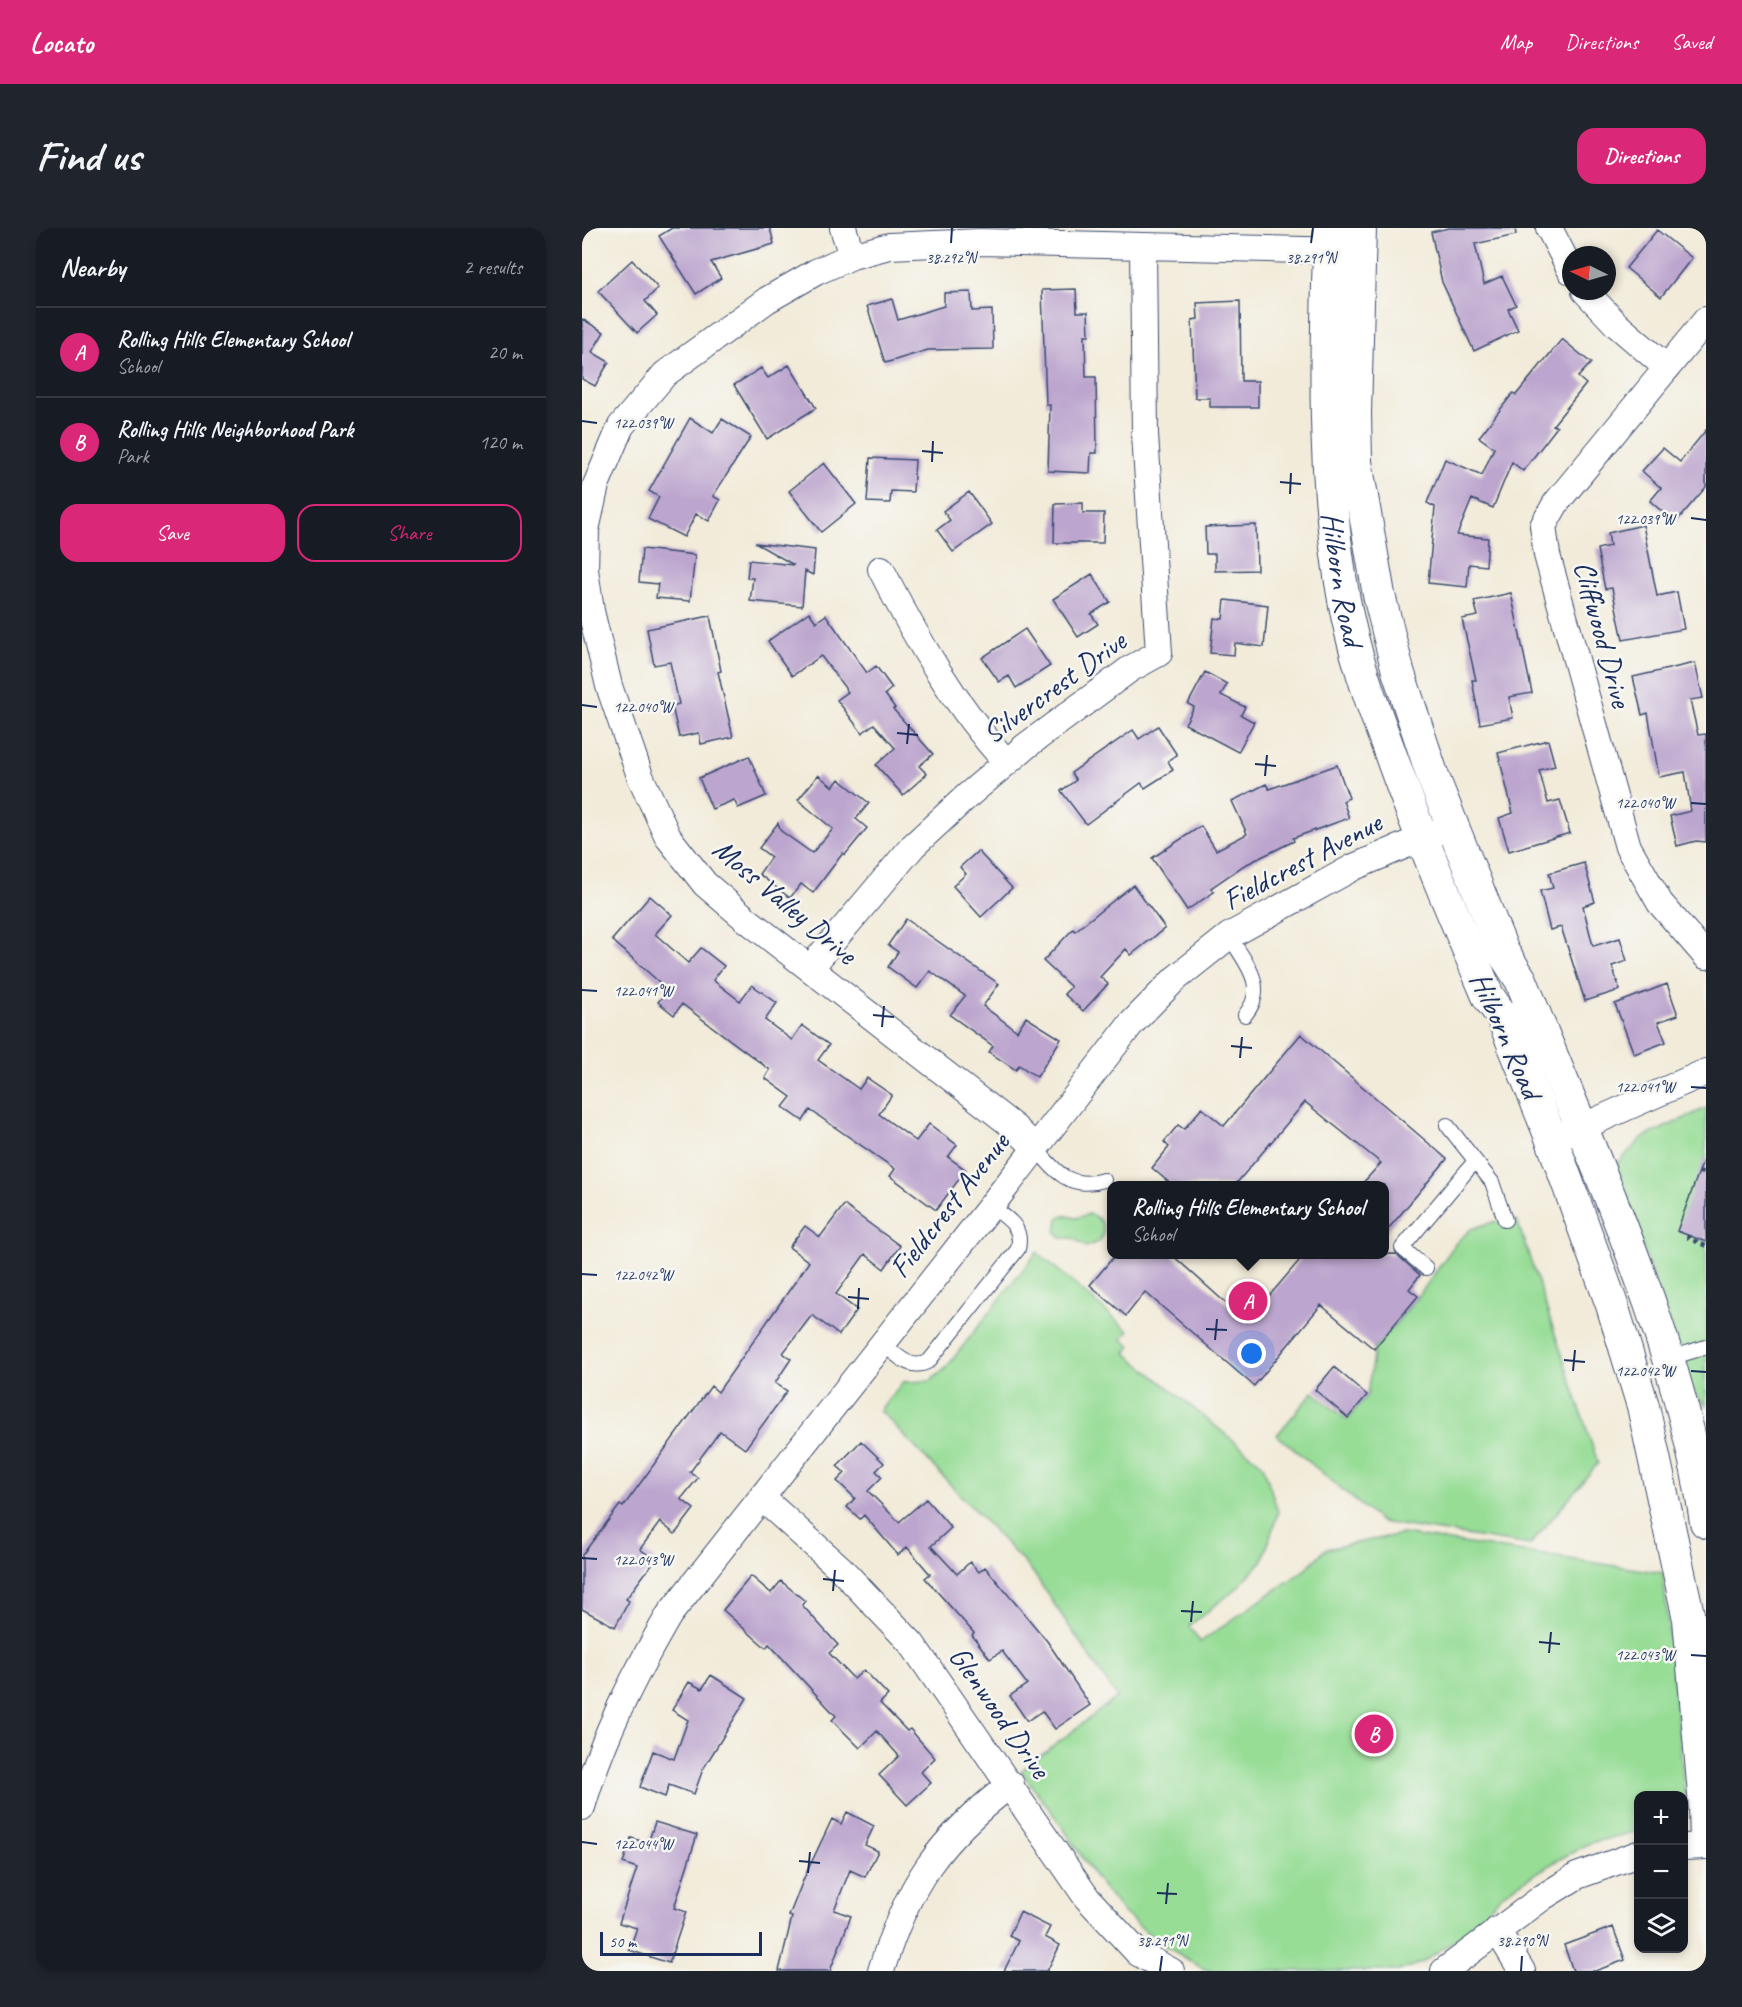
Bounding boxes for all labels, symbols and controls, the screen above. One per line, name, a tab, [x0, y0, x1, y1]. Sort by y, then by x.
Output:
text: Locato	[30, 25, 93, 60]
text: Map	[1500, 29, 1532, 55]
text: Directions	[1565, 29, 1638, 55]
text: Saved	[1671, 29, 1712, 55]
button: Directions	[1577, 128, 1706, 184]
text: Find us	[36, 130, 141, 183]
north arrow	[1562, 246, 1616, 300]
text: 38.292°N	[926, 249, 979, 268]
text: 38.291°N	[1286, 249, 1339, 268]
text: Nearby	[60, 251, 125, 284]
text: 2 results	[463, 255, 522, 280]
text: Rolling Hills Elementary School	[117, 326, 349, 354]
text: A	[74, 340, 85, 365]
text: 20 m	[488, 340, 522, 365]
text: School	[117, 354, 160, 379]
text: 122.039°W	[614, 414, 675, 433]
text: Rolling Hills Neighborhood Park	[117, 416, 353, 444]
text: B	[74, 430, 85, 455]
text: 120 m	[479, 430, 522, 455]
text: Park	[117, 444, 149, 469]
button: Save	[60, 504, 285, 562]
button: Share	[297, 504, 522, 562]
text: 122.039°W	[1616, 510, 1677, 529]
street label: Hilborn Road	[1313, 511, 1374, 654]
street label: Cliffwood Drive	[1565, 557, 1641, 713]
street label: Silvercrest Drive	[975, 621, 1135, 752]
text: 122.040°W	[614, 698, 675, 717]
text: 122.040°W	[1616, 794, 1677, 813]
street label: Fieldcrest Avenue	[1216, 802, 1390, 919]
street label: Moss Valley Drive	[705, 830, 867, 974]
street label: Hilborn Road	[1461, 966, 1552, 1108]
text: 122.041°W	[614, 982, 675, 1001]
text: 122.041°W	[1616, 1078, 1677, 1097]
street label: Fieldcrest Avenue	[880, 1123, 1019, 1285]
popup	[1107, 1181, 1389, 1259]
text: Rolling Hills Elementary School	[1132, 1194, 1364, 1222]
text: School	[1132, 1222, 1175, 1247]
text: 122.042°W	[614, 1266, 675, 1285]
pin: A	[1228, 1278, 1268, 1324]
your location	[1237, 1339, 1266, 1368]
text: 122.042°W	[1616, 1362, 1677, 1381]
text: 122.043°W	[614, 1551, 675, 1570]
street label: Glenwood Drive	[941, 1639, 1061, 1787]
text: 122.043°W	[1616, 1646, 1677, 1665]
pin: B	[1354, 1712, 1394, 1756]
map controls	[1634, 1791, 1688, 1953]
button: +	[1634, 1791, 1688, 1845]
text: 122.044°W	[614, 1835, 675, 1854]
button: −	[1634, 1845, 1688, 1899]
button: layers	[1634, 1899, 1688, 1953]
scale bar	[600, 1929, 762, 1956]
text: 50 m	[609, 1932, 636, 1952]
text: 38.291°N	[1137, 1932, 1190, 1951]
text: 38.290°N	[1497, 1932, 1550, 1951]

